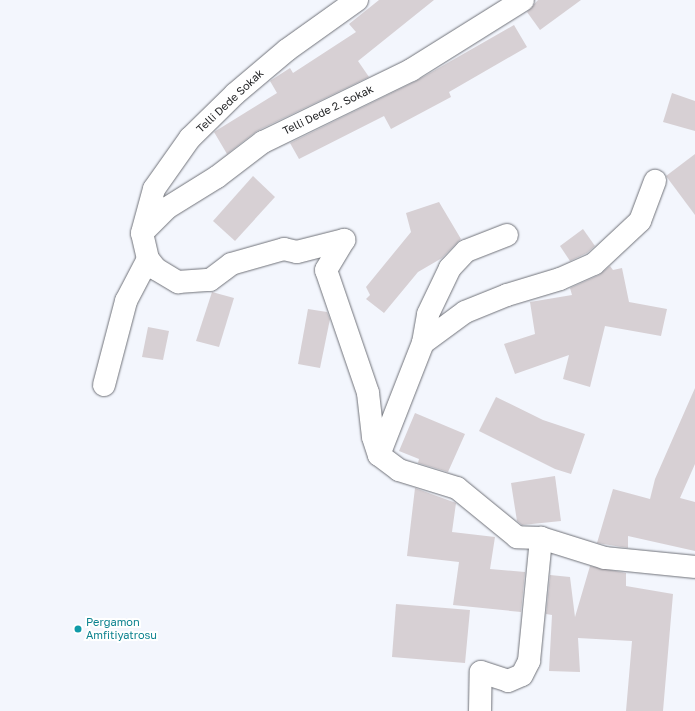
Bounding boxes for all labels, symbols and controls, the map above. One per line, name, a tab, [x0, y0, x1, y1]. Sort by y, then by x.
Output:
street label: Telli Dede Sokak	[194, 66, 266, 136]
street label: Telli Dede 2. Sokak	[280, 82, 376, 138]
place label: Pergamon Amfitiyatrosu	[86, 616, 157, 642]
marker: Pergamon Amfitiyatrosu	[73, 624, 83, 634]

